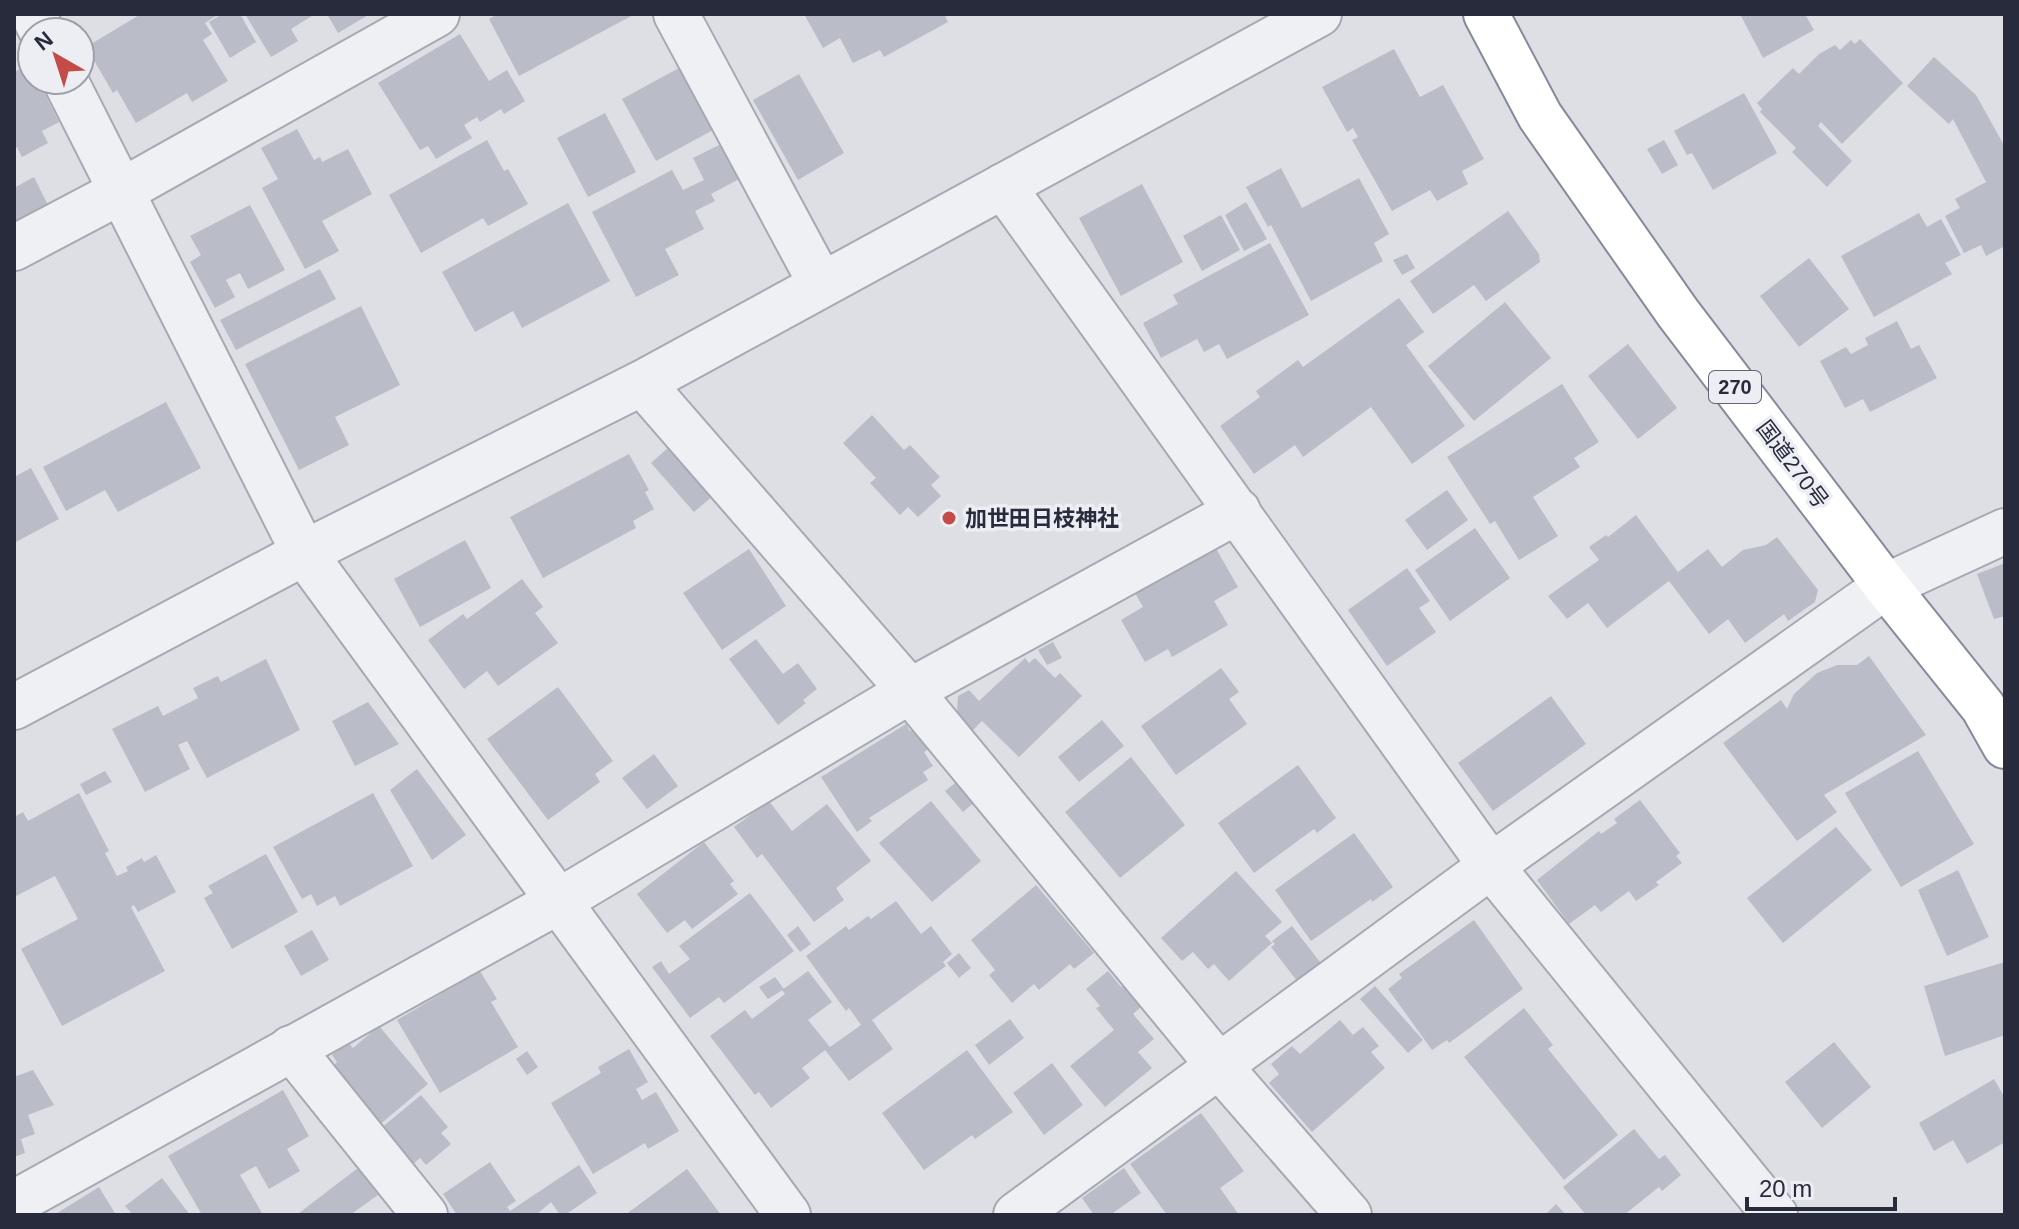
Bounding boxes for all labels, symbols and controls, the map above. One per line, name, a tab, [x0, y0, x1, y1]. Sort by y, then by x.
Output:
north arrow	[16, 16, 96, 96]
text: N	[30, 26, 58, 56]
road number: 270	[1709, 371, 1761, 403]
street label: 国道270号	[1752, 416, 1833, 513]
place label: 加世田日枝神社	[965, 506, 1119, 531]
marker: 加世田日枝神社	[940, 509, 958, 527]
scale bar	[1747, 1161, 1895, 1211]
text: 20 m	[1759, 1175, 1812, 1202]

